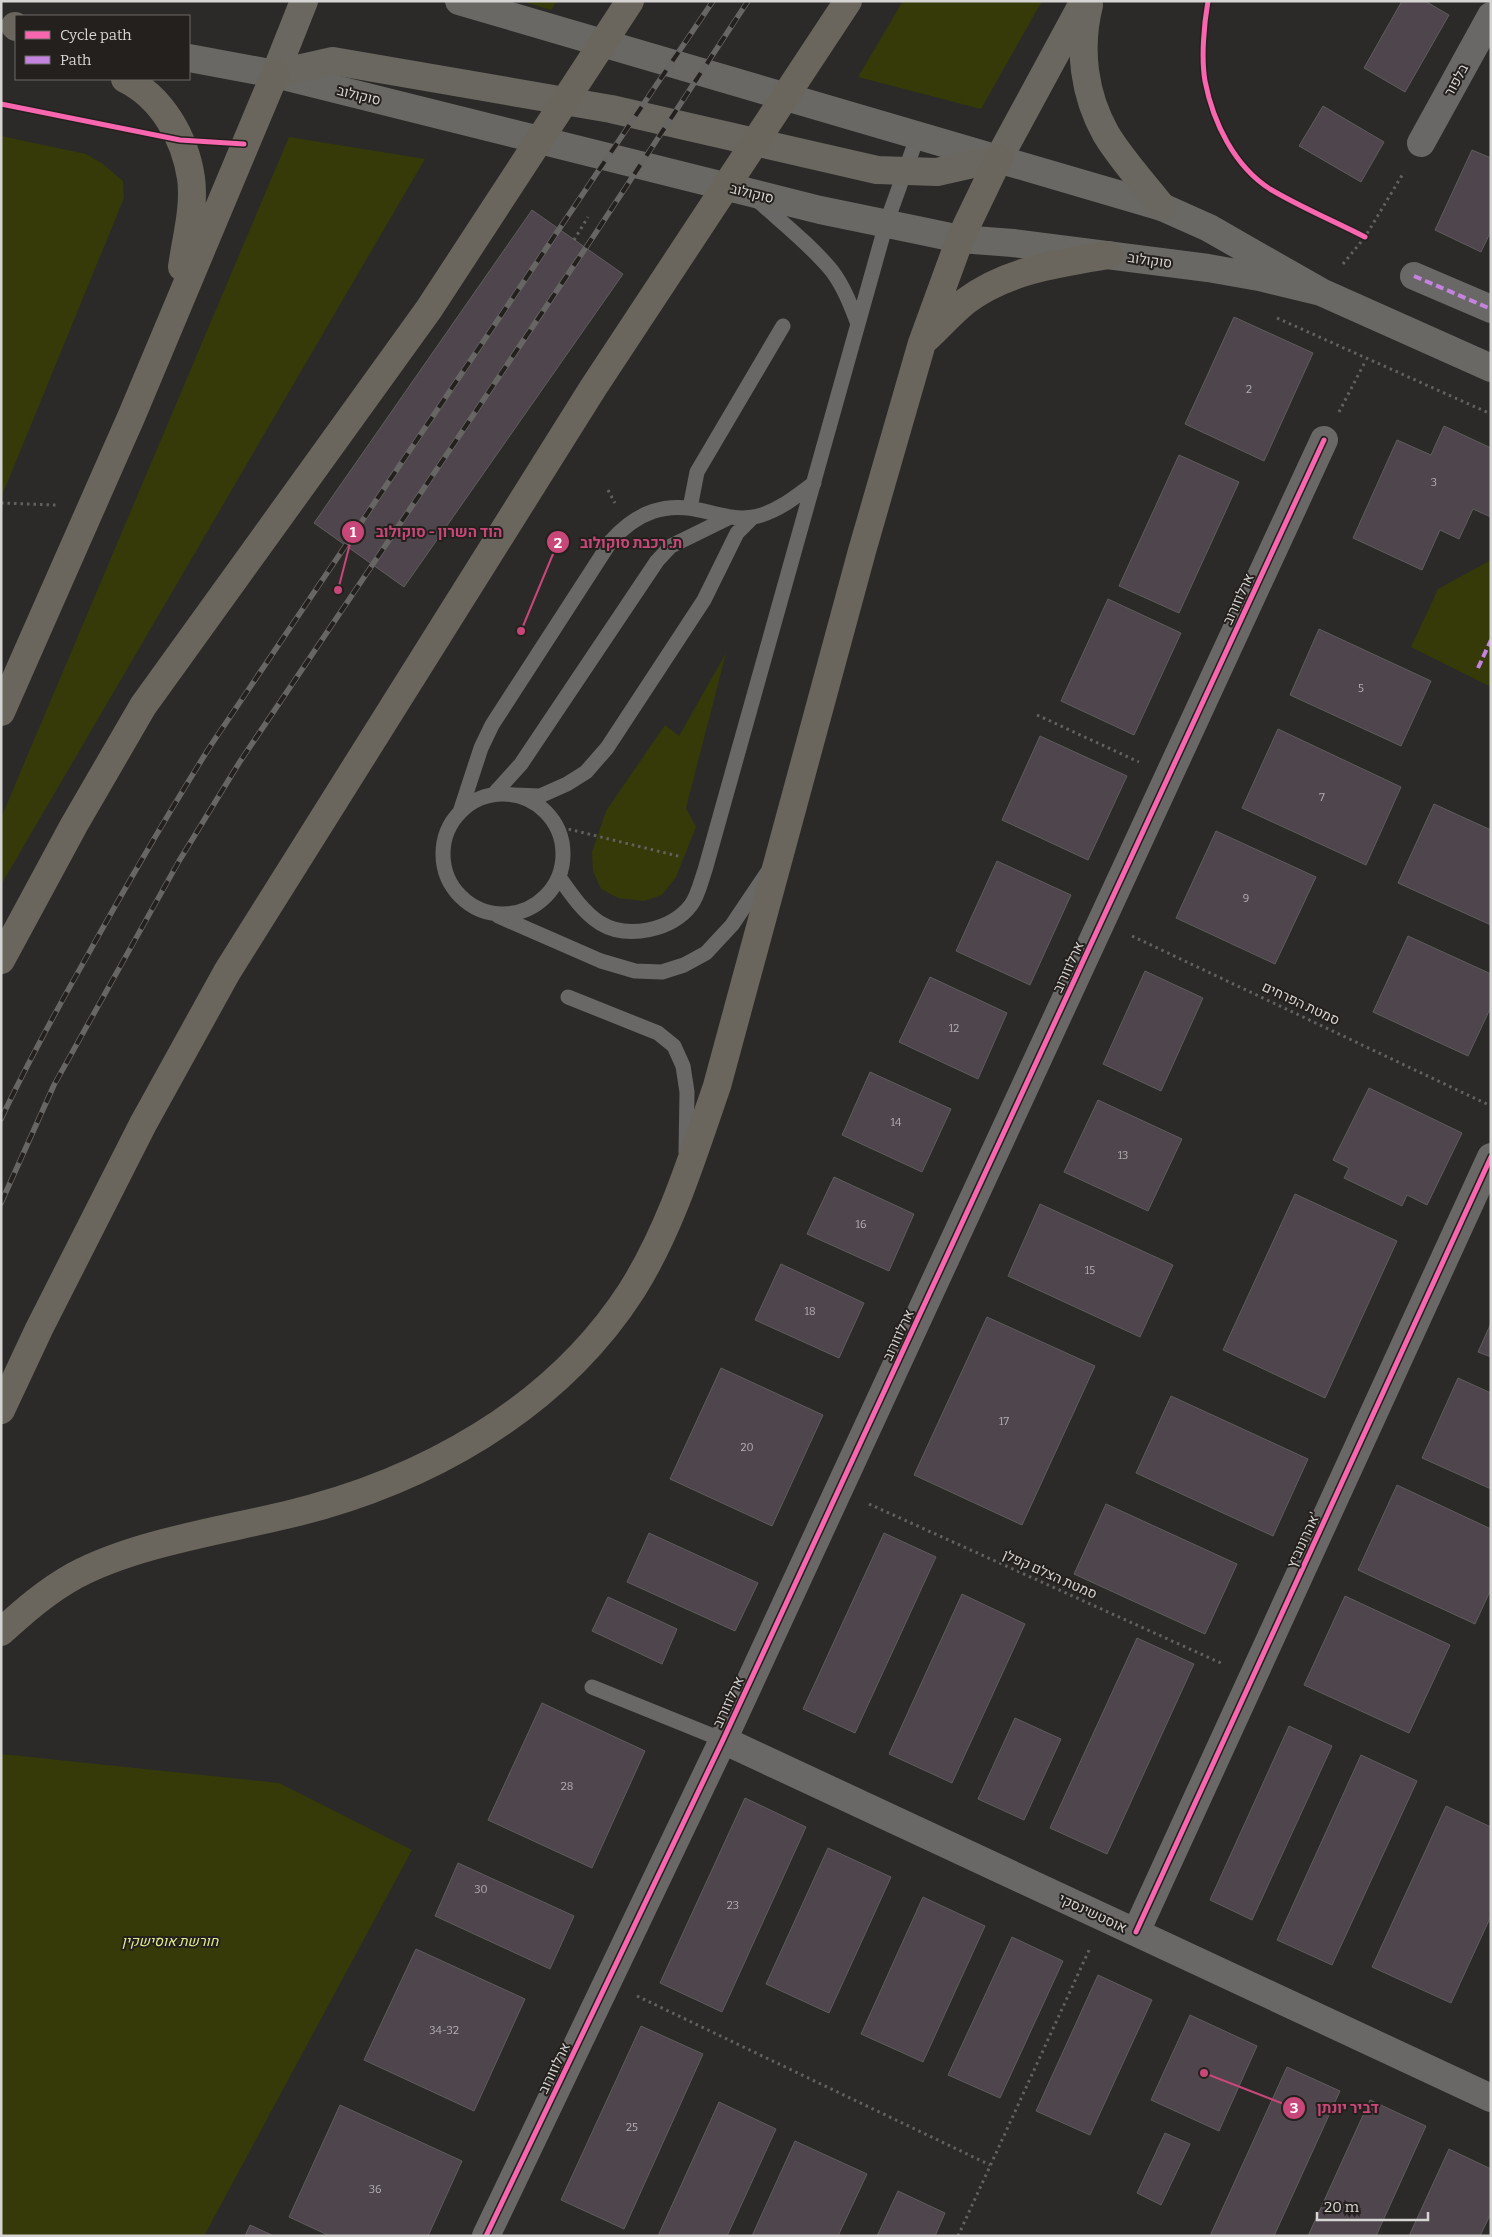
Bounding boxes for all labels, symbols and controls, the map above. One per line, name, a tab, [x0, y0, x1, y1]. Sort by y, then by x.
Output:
legend	[15, 15, 190, 80]
text: Cycle path	[60, 26, 132, 44]
text: Path	[60, 51, 92, 69]
street label: בלפור	[1441, 61, 1472, 99]
street label: סוקולוב	[335, 82, 383, 109]
street label: סוקולוב	[728, 180, 776, 207]
street label: סוקולוב	[1127, 249, 1173, 272]
house number: 2	[1246, 383, 1252, 396]
house number: 3	[1431, 476, 1437, 489]
callout: הוד השרון - סוקולוב	[341, 517, 512, 547]
text: 1	[350, 523, 357, 541]
text: הוד השרון - סוקולוב	[376, 523, 502, 541]
callout: ת. רכבת סוקולוב	[545, 527, 692, 557]
text: 2	[554, 534, 562, 552]
text: ת. רכבת סוקולוב	[580, 534, 682, 552]
street label: ארלוזורוב	[1219, 571, 1258, 628]
house number: 5	[1358, 682, 1364, 695]
house number: 7	[1319, 791, 1325, 804]
house number: 9	[1243, 892, 1249, 905]
street label: ארלוזורוב	[1049, 939, 1088, 996]
street label: סמטת הפרחים	[1259, 978, 1342, 1029]
house number: 12	[949, 1022, 959, 1035]
house number: 14	[891, 1116, 902, 1129]
house number: 13	[1118, 1149, 1128, 1162]
house number: 16	[856, 1218, 866, 1231]
house number: 15	[1085, 1264, 1095, 1277]
house number: 18	[804, 1305, 816, 1318]
street label: ארלוזורוב	[879, 1307, 918, 1364]
house number: 17	[999, 1415, 1009, 1428]
house number: 20	[740, 1441, 754, 1454]
street label: אהרונוביץ'	[1283, 1510, 1324, 1571]
street label: סמטת הצלם קפלן	[1000, 1546, 1100, 1603]
street label: ארלוזורוב	[709, 1674, 748, 1731]
house number: 28	[561, 1780, 573, 1793]
house number: 30	[474, 1883, 488, 1896]
street label: אוסטשינסקי	[1056, 1890, 1129, 1937]
house number: 23	[727, 1899, 739, 1912]
park label: חורשת אוסישקין	[122, 1933, 220, 1950]
house number: 34-32	[429, 2024, 459, 2037]
street label: ארלוזורוב	[535, 2040, 574, 2097]
callout: דביר יונתן	[1282, 2093, 1389, 2123]
text: 3	[1290, 2099, 1298, 2117]
text: דביר יונתן	[1317, 2099, 1379, 2117]
house number: 25	[626, 2121, 638, 2134]
house number: 36	[369, 2183, 381, 2196]
scale bar	[1317, 2190, 1428, 2222]
text: 20 m	[1324, 2198, 1360, 2216]

